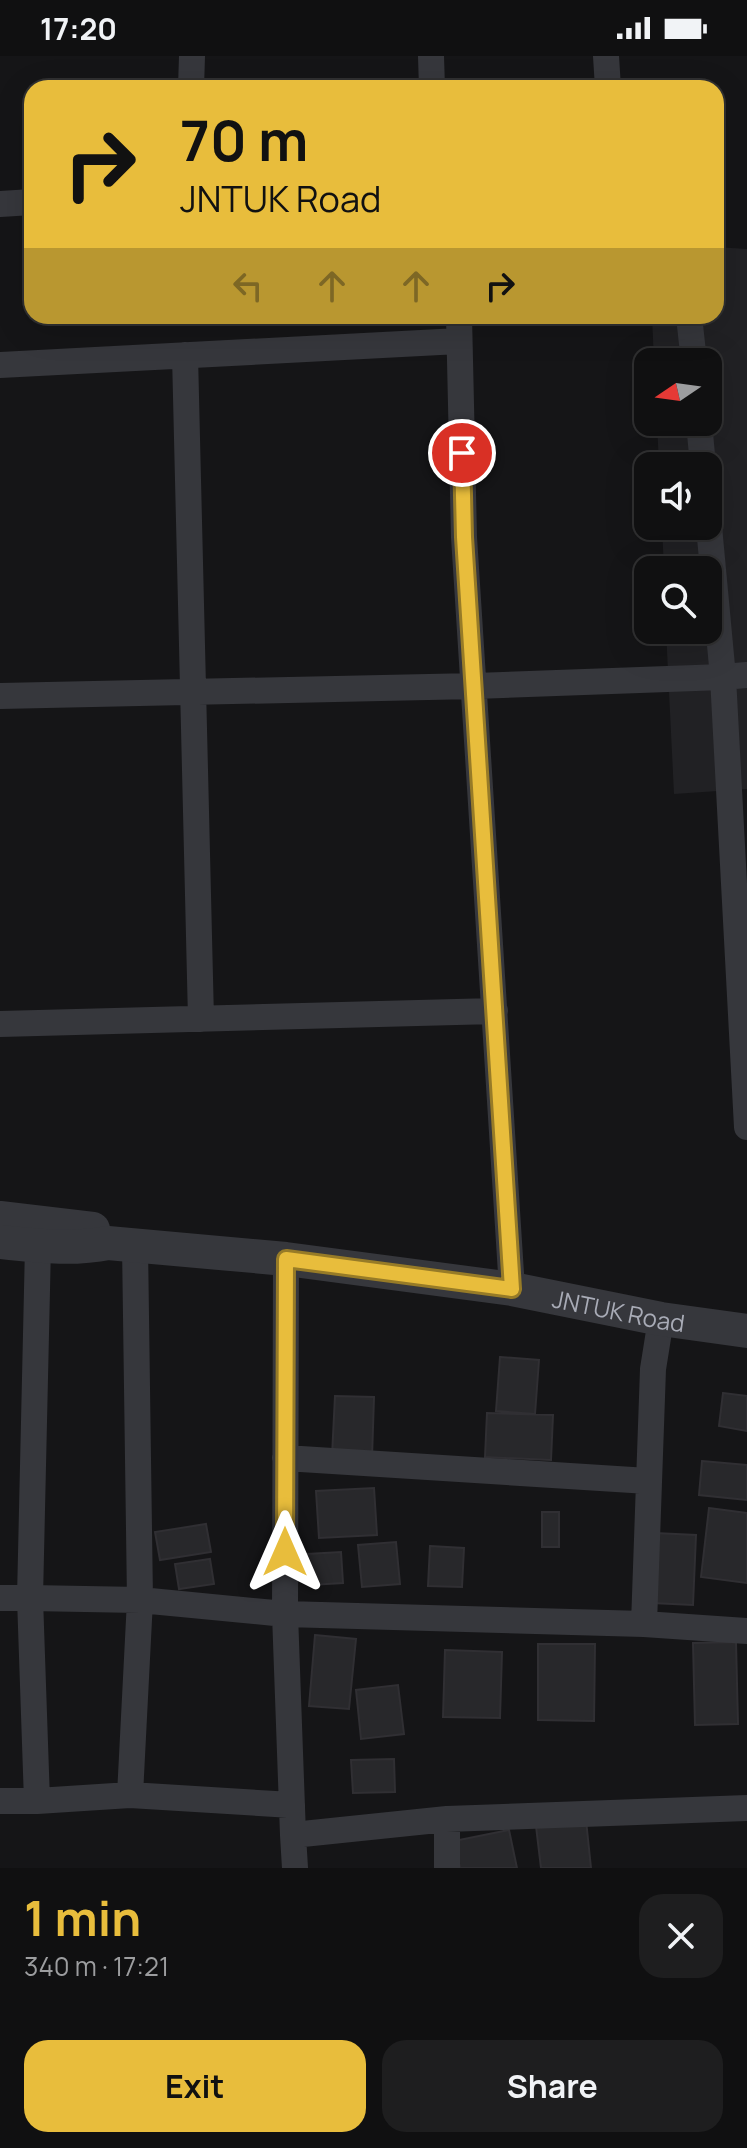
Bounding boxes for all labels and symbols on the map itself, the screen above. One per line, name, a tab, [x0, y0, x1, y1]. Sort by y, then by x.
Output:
north arrow	[634, 348, 722, 436]
pin	[428, 419, 496, 487]
street label: JNTUK Road	[550, 1281, 687, 1339]
position arrow	[243, 1510, 327, 1594]

